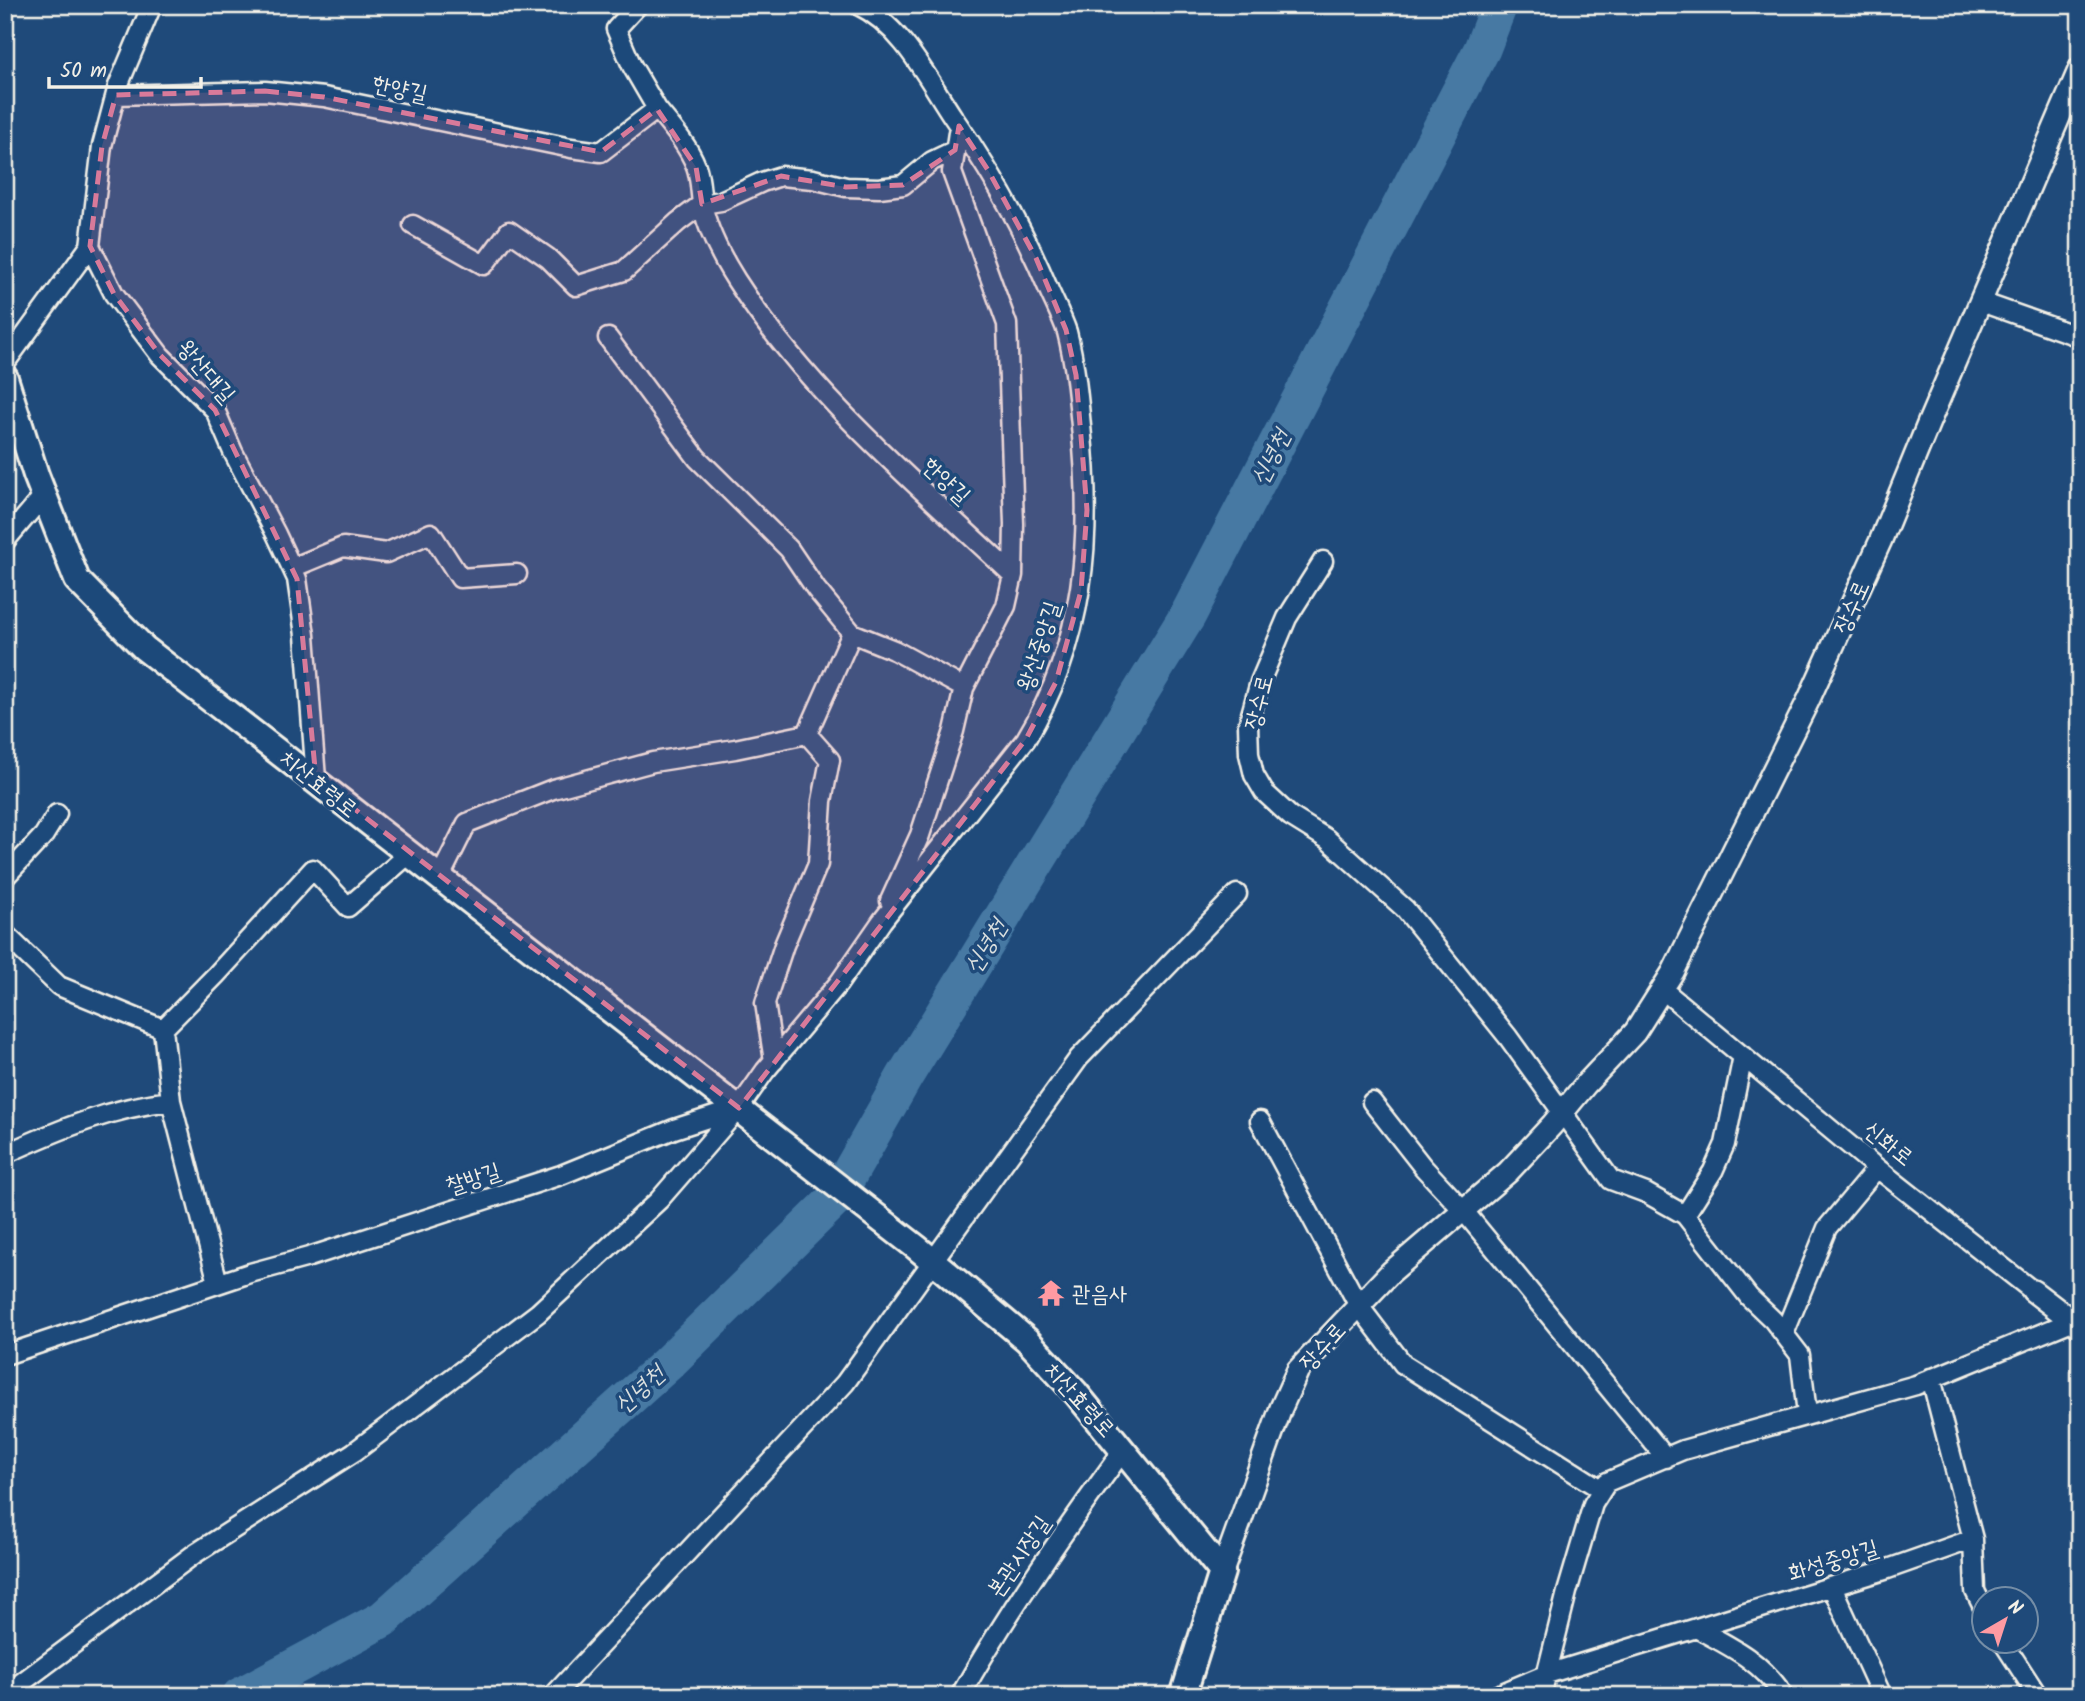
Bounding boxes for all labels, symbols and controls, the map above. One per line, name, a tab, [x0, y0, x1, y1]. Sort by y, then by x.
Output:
scale bar	[49, 46, 201, 90]
text: 50 m	[60, 55, 107, 88]
street label: 한양길	[369, 67, 430, 113]
street label: 왕산대길	[168, 333, 243, 412]
water label: 신녕천	[1241, 421, 1303, 492]
street label: 한양길	[913, 449, 978, 514]
street label: 장수로	[1825, 575, 1881, 640]
street label: 왕산중앙길	[1008, 597, 1071, 696]
street label: 장수로	[1236, 671, 1284, 734]
street label: 치산효령로	[270, 741, 365, 828]
water label: 신녕천	[954, 910, 1020, 982]
street label: 신화로	[1855, 1113, 1921, 1176]
street label: 찰방길	[442, 1154, 506, 1206]
place label: 관음사	[1072, 1277, 1128, 1313]
temple icon: 관음사	[1036, 1278, 1066, 1308]
street label: 장수로	[1292, 1315, 1355, 1380]
water label: 신녕천	[605, 1354, 677, 1424]
street label: 치산효령로	[1034, 1354, 1123, 1447]
street label: 본관시장길	[979, 1509, 1060, 1606]
street label: 화성중앙길	[1784, 1531, 1883, 1593]
north arrow	[1969, 1586, 2039, 1656]
text: N	[2000, 1593, 2029, 1624]

